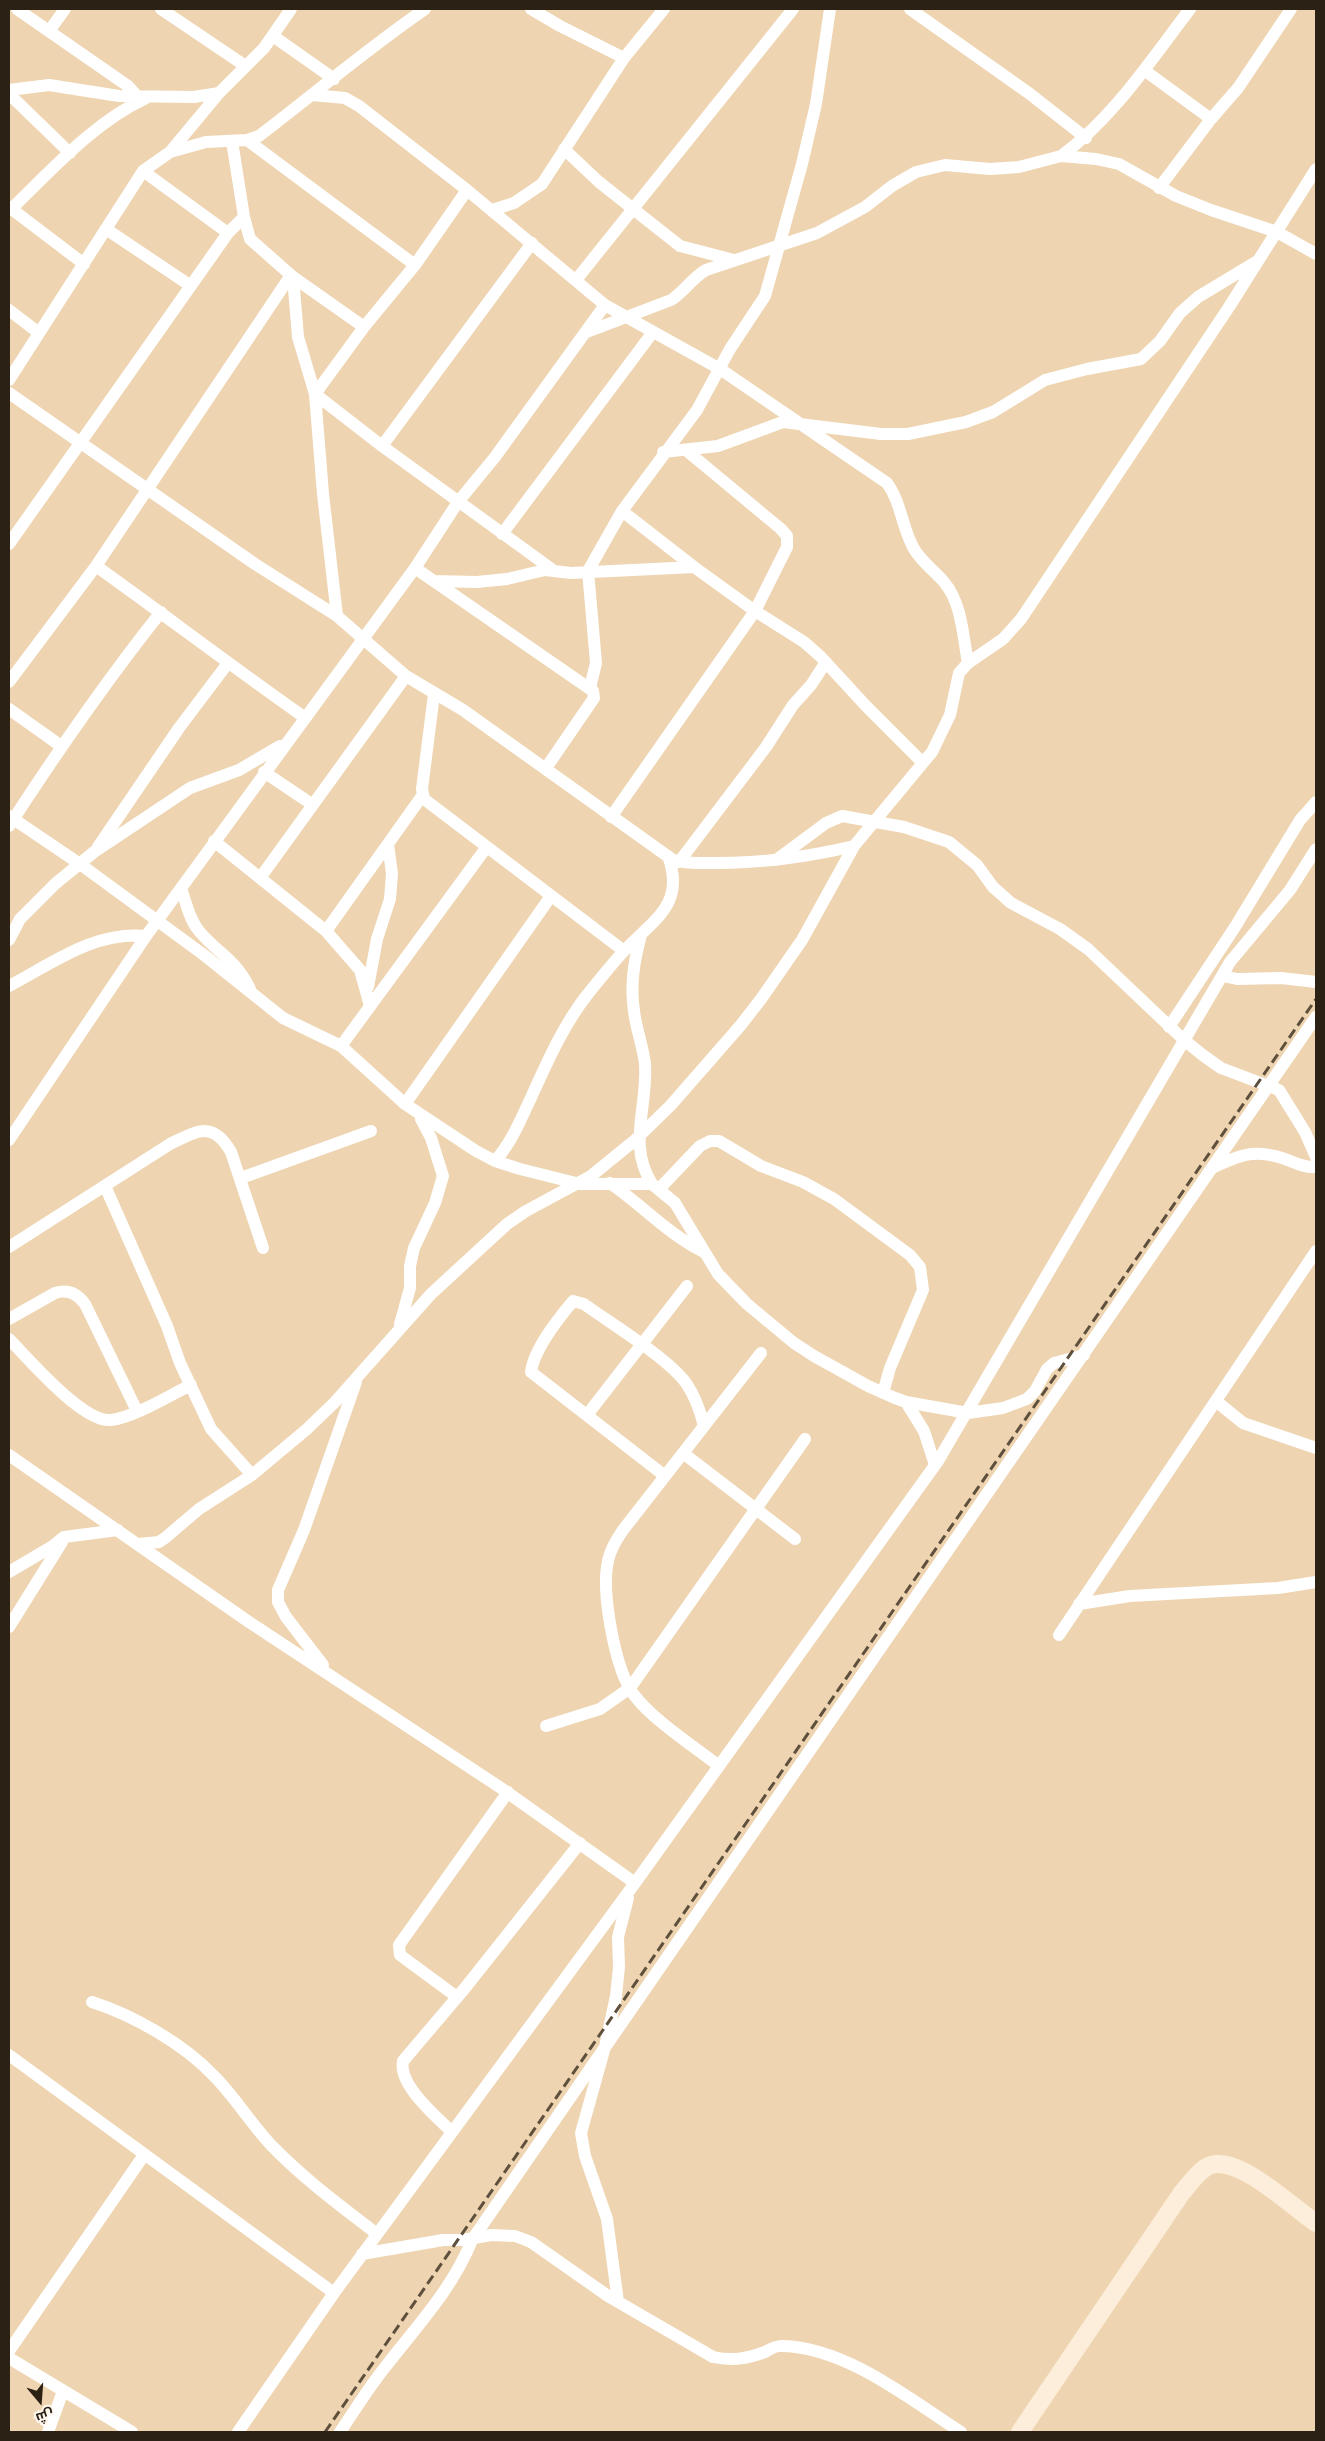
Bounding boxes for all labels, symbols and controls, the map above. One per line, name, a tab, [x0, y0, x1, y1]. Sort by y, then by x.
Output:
north arrow	[15, 2376, 65, 2426]
text: ش	[34, 2405, 56, 2427]

